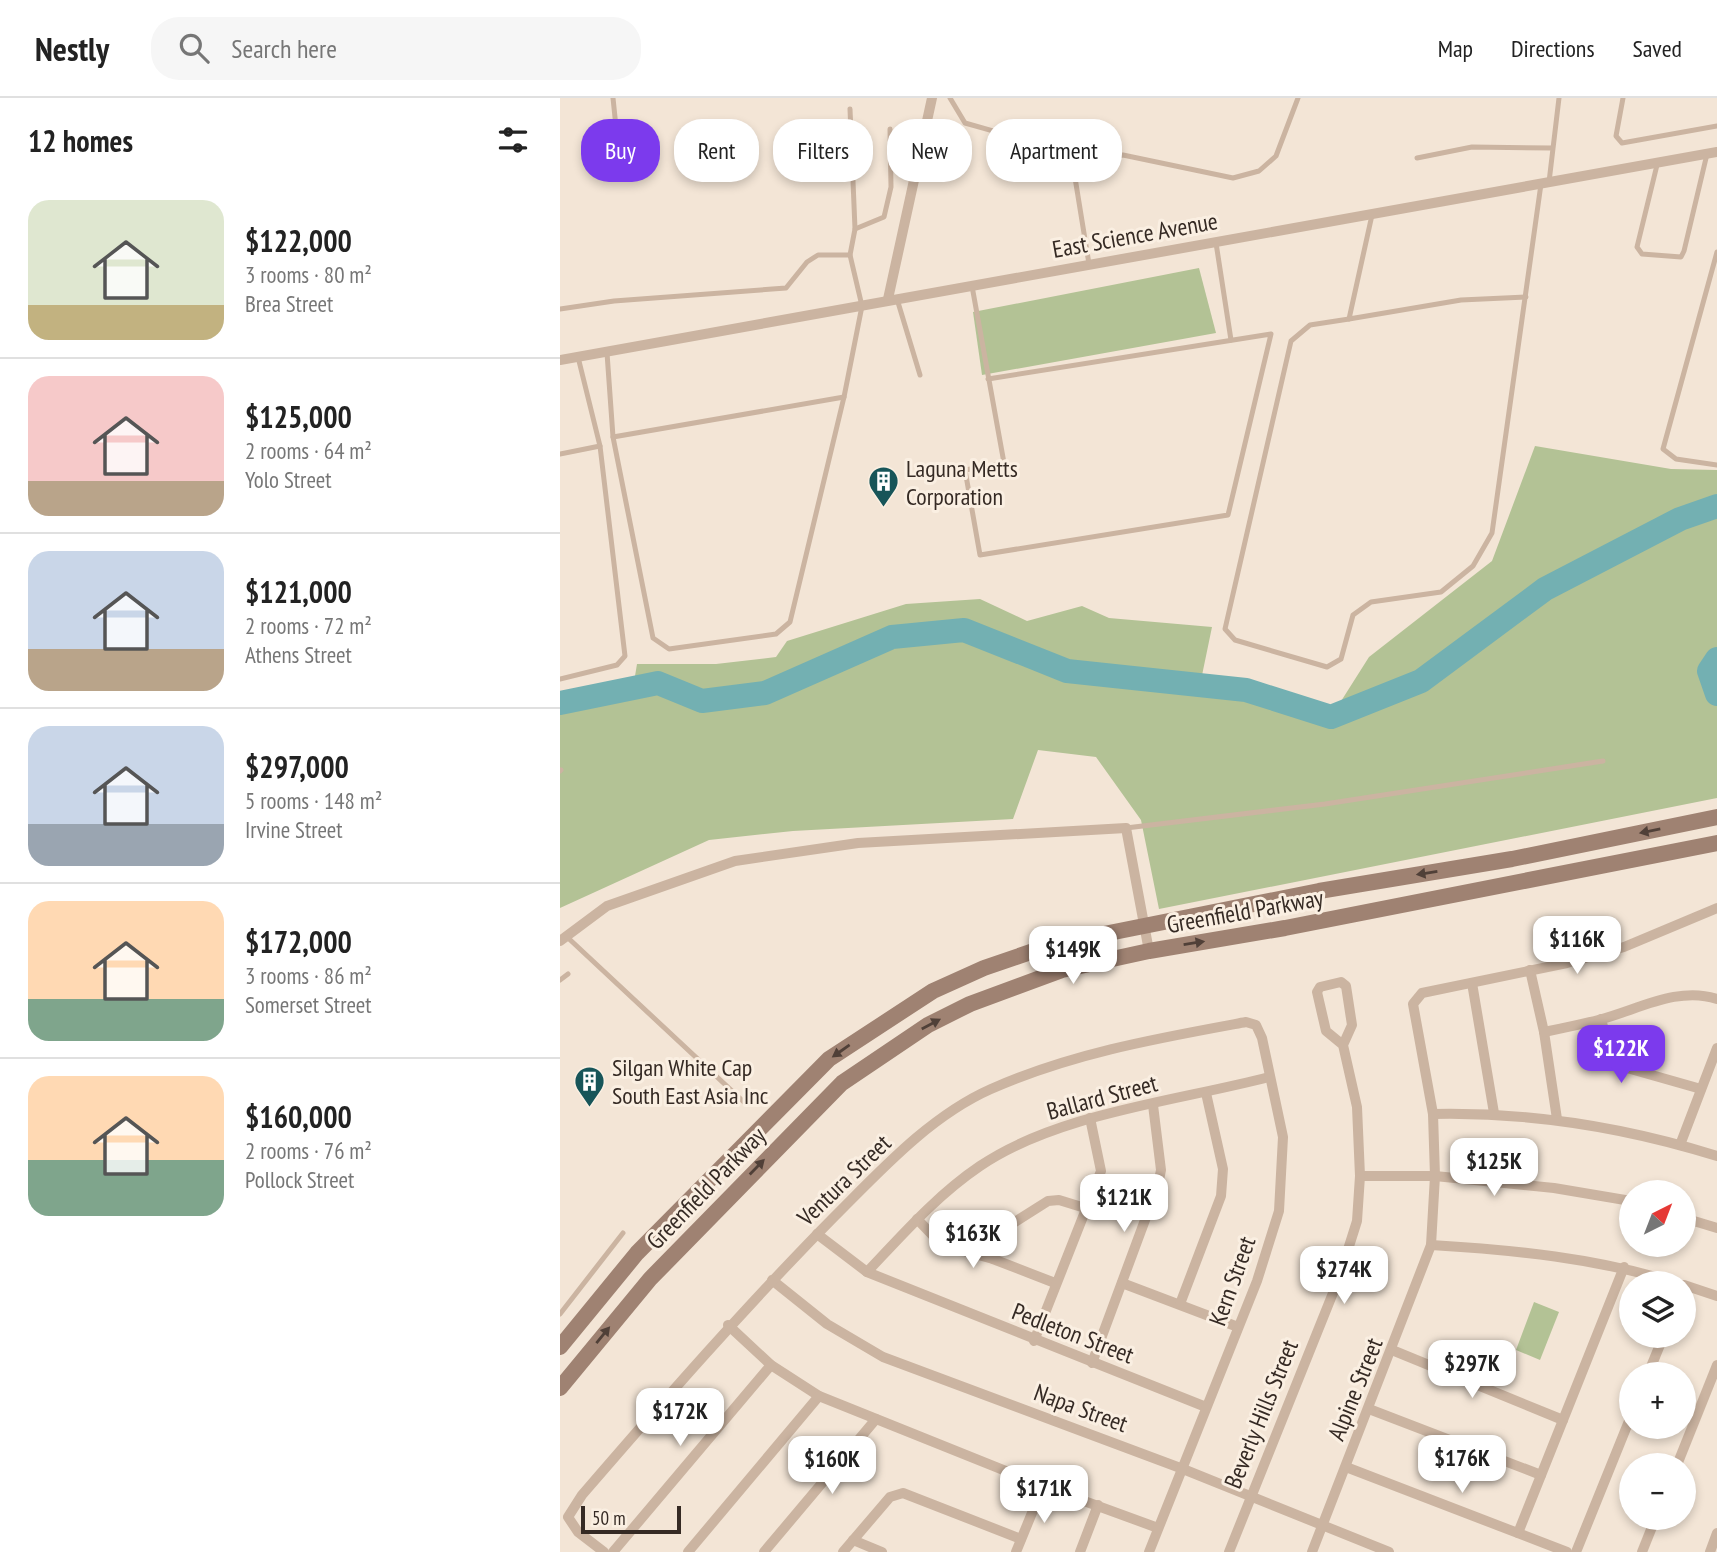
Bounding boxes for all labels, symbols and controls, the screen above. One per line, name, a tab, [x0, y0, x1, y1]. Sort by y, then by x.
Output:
search box	[151, 17, 641, 80]
text: Nestly	[35, 27, 109, 70]
icon: search	[175, 29, 213, 67]
text: Search here	[231, 32, 337, 65]
text: Map	[1438, 33, 1473, 64]
text: Directions	[1511, 33, 1595, 64]
text: Saved	[1633, 33, 1682, 64]
chip: Buy	[581, 119, 660, 182]
chip: Rent	[674, 119, 759, 182]
chip: Filters	[773, 119, 873, 182]
chip: New	[887, 119, 972, 182]
chip: Apartment	[986, 119, 1122, 182]
text: 12 homes	[28, 121, 133, 160]
icon: filters	[494, 121, 532, 159]
street label: East Science Avenue	[1050, 205, 1220, 265]
text: $122,000	[245, 221, 352, 260]
icon: home	[84, 228, 168, 312]
text: 3 rooms · 80 m²	[245, 260, 372, 289]
text: Brea Street	[245, 289, 333, 318]
text: $125,000	[245, 397, 352, 436]
icon: home	[84, 404, 168, 488]
text: 2 rooms · 64 m²	[245, 436, 372, 465]
place label: Laguna Metts Corporation	[906, 453, 1018, 512]
text: Yolo Street	[245, 465, 332, 494]
building icon: Laguna Metts Corporation	[866, 465, 900, 509]
text: $121,000	[245, 572, 352, 611]
icon: home	[84, 579, 168, 663]
text: 2 rooms · 72 m²	[245, 611, 372, 640]
text: Athens Street	[245, 640, 352, 669]
text: $297,000	[245, 747, 349, 786]
icon: home	[84, 754, 168, 838]
text: 5 rooms · 148 m²	[245, 786, 382, 815]
text: Irvine Street	[245, 815, 343, 844]
one-way arrow	[1639, 826, 1661, 837]
one-way arrow	[1415, 868, 1437, 879]
street label: Greenfield Parkway	[1164, 882, 1326, 940]
pin: $116K	[1528, 916, 1626, 976]
text: $172,000	[245, 922, 352, 961]
text: $116K	[1549, 924, 1605, 953]
pin: $149K	[1024, 926, 1122, 986]
icon: home	[84, 929, 168, 1013]
text: $149K	[1045, 934, 1101, 963]
one-way arrow	[1183, 937, 1205, 948]
text: 3 rooms · 86 m²	[245, 961, 372, 990]
text: Somerset Street	[245, 990, 372, 1019]
one-way arrow	[922, 1018, 942, 1030]
pin: $122K	[1572, 1026, 1670, 1085]
text: $122K	[1593, 1033, 1649, 1062]
one-way arrow	[832, 1044, 850, 1058]
place label: Silgan White Cap South East Asia Inc	[612, 1052, 769, 1111]
building icon: Silgan White Cap South East Asia Inc	[572, 1064, 606, 1108]
street label: Ballard Street	[1043, 1067, 1161, 1127]
text: $160,000	[245, 1097, 352, 1136]
icon: home	[84, 1104, 168, 1188]
street label: Greenfield Parkway	[640, 1120, 772, 1256]
street label: Ventura Street	[790, 1127, 898, 1233]
text: 2 rooms · 76 m²	[245, 1136, 372, 1165]
pin: $125K	[1445, 1138, 1543, 1198]
text: $125K	[1466, 1146, 1522, 1175]
one-way arrow	[748, 1159, 765, 1176]
text: Pollock Street	[245, 1165, 354, 1194]
pin: $121K	[1075, 1174, 1173, 1234]
north arrow	[1619, 1180, 1696, 1256]
map controls	[1619, 1180, 1696, 1530]
text: $121K	[1096, 1182, 1152, 1211]
pin: $163K	[924, 1210, 1022, 1270]
text: $163K	[945, 1218, 1001, 1247]
street label: Kern Street	[1202, 1232, 1263, 1330]
pin: $274K	[1295, 1246, 1393, 1306]
text: $274K	[1316, 1254, 1372, 1283]
button: layers	[1619, 1271, 1696, 1348]
street label: Pedleton Street	[1008, 1296, 1139, 1371]
one-way arrow	[596, 1327, 611, 1345]
street label: Alpine Street	[1320, 1333, 1390, 1445]
street label: Beverly Hills Street	[1217, 1335, 1305, 1493]
pin: $297K	[1423, 1340, 1521, 1400]
text: $297K	[1444, 1348, 1500, 1377]
button: +	[1619, 1362, 1696, 1439]
street label: Napa Street	[1030, 1377, 1132, 1439]
pin: $172K	[631, 1388, 729, 1448]
text: $172K	[652, 1396, 708, 1425]
pin: $160K	[783, 1436, 881, 1496]
pin: $176K	[1413, 1436, 1511, 1495]
text: $176K	[1434, 1443, 1490, 1472]
text: $160K	[804, 1444, 860, 1473]
button: −	[1619, 1453, 1696, 1530]
pin: $171K	[995, 1466, 1093, 1525]
text: $171K	[1016, 1473, 1072, 1502]
scale bar	[581, 1503, 681, 1535]
text: 50 m	[592, 1506, 626, 1530]

